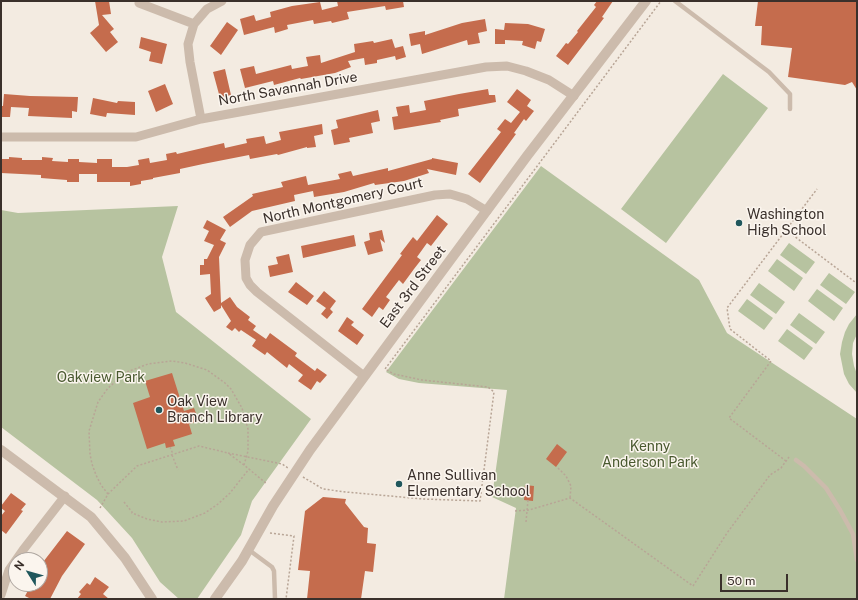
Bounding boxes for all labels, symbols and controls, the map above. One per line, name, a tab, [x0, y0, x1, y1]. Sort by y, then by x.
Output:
street label: North Savannah Drive	[217, 68, 359, 110]
street label: North Montgomery Court	[261, 174, 425, 228]
place label: Washington High School	[747, 207, 826, 240]
marker: Washington High School	[734, 218, 744, 228]
street label: East 3rd Street	[377, 242, 449, 332]
park label: Oakview Park	[57, 370, 145, 386]
place label: Oak View Branch Library	[167, 394, 263, 426]
marker: Oak View Branch Library	[154, 405, 164, 415]
park label: Kenny Anderson Park	[602, 439, 698, 472]
place label: Anne Sullivan Elementary School	[407, 468, 530, 500]
marker: Anne Sullivan Elementary School	[394, 479, 404, 489]
north arrow	[8, 552, 48, 592]
text: N	[12, 558, 27, 572]
scale bar	[722, 566, 790, 592]
text: 50 m	[727, 574, 755, 588]

